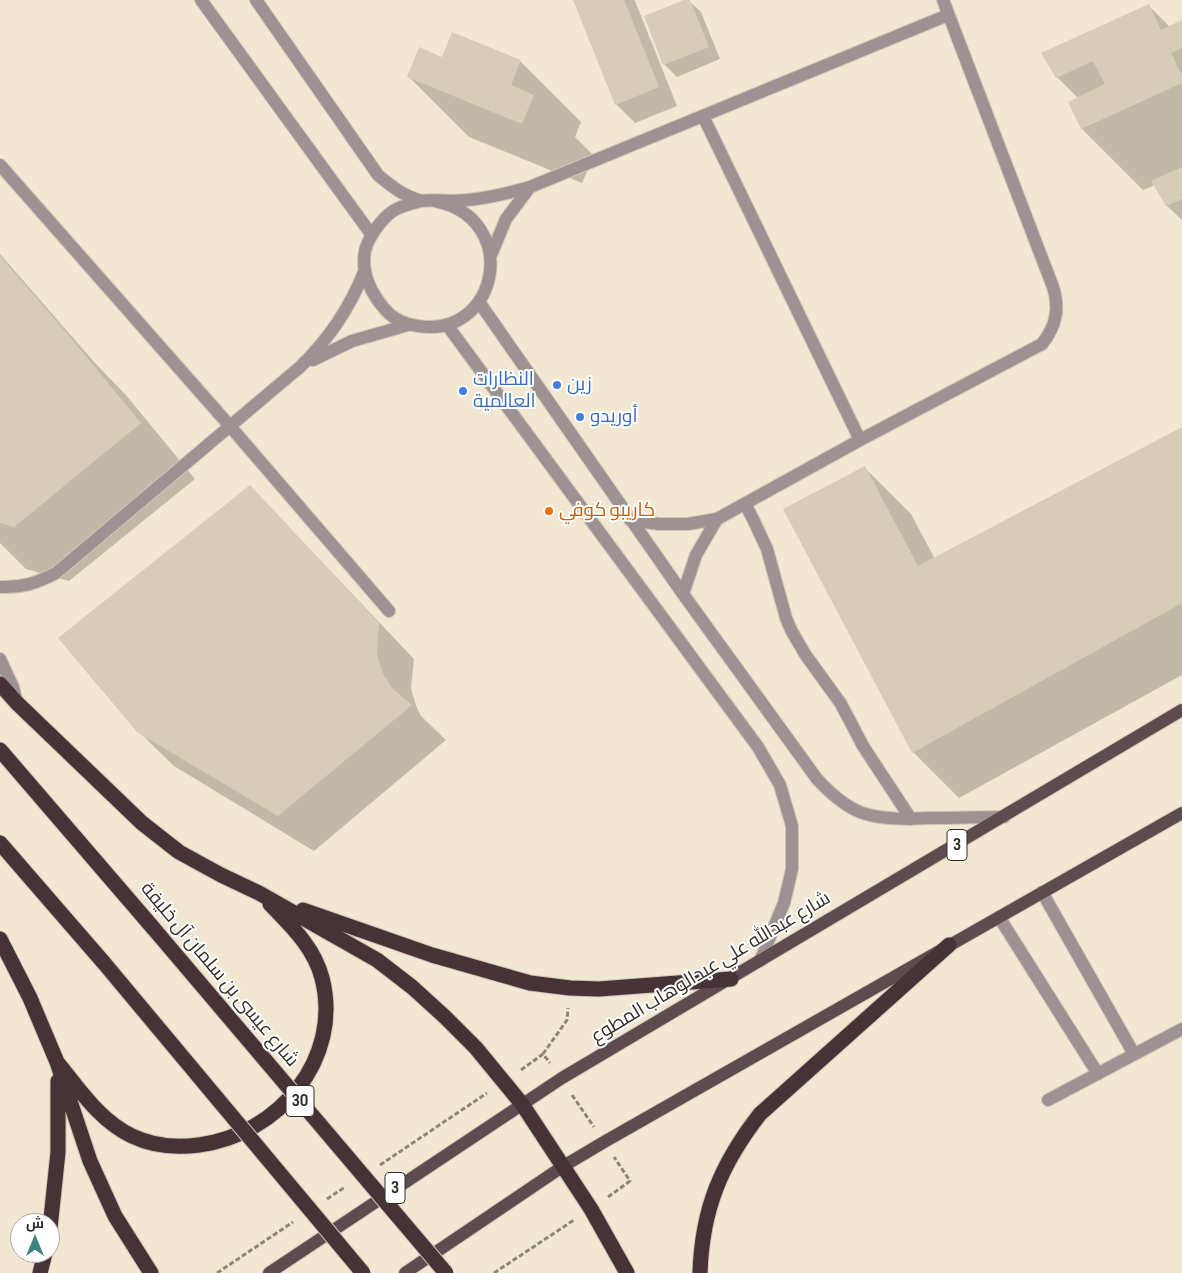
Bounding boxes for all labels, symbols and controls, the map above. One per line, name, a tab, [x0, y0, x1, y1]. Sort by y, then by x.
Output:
place label: النظارات العالمية	[473, 369, 536, 413]
place label: زين	[567, 374, 592, 396]
marker: زين	[551, 379, 563, 391]
marker: النظارات العالمية	[457, 385, 469, 397]
place label: أوريدو	[590, 406, 638, 428]
marker: أوريدو	[574, 411, 586, 423]
place label: كاريبو كوفي	[559, 500, 655, 522]
marker: كاريبو كوفي	[543, 505, 555, 517]
road number: 3	[947, 830, 967, 860]
street label: شارع عيسى بن سلمان آل خليفة	[135, 878, 303, 1072]
street label: شارع عبدالله علي عبدالوهاب المطوع	[587, 887, 835, 1049]
road number: 30	[286, 1086, 314, 1116]
road number: 3	[385, 1172, 405, 1204]
north arrow	[10, 1213, 60, 1263]
text: ش	[26, 1215, 44, 1232]

